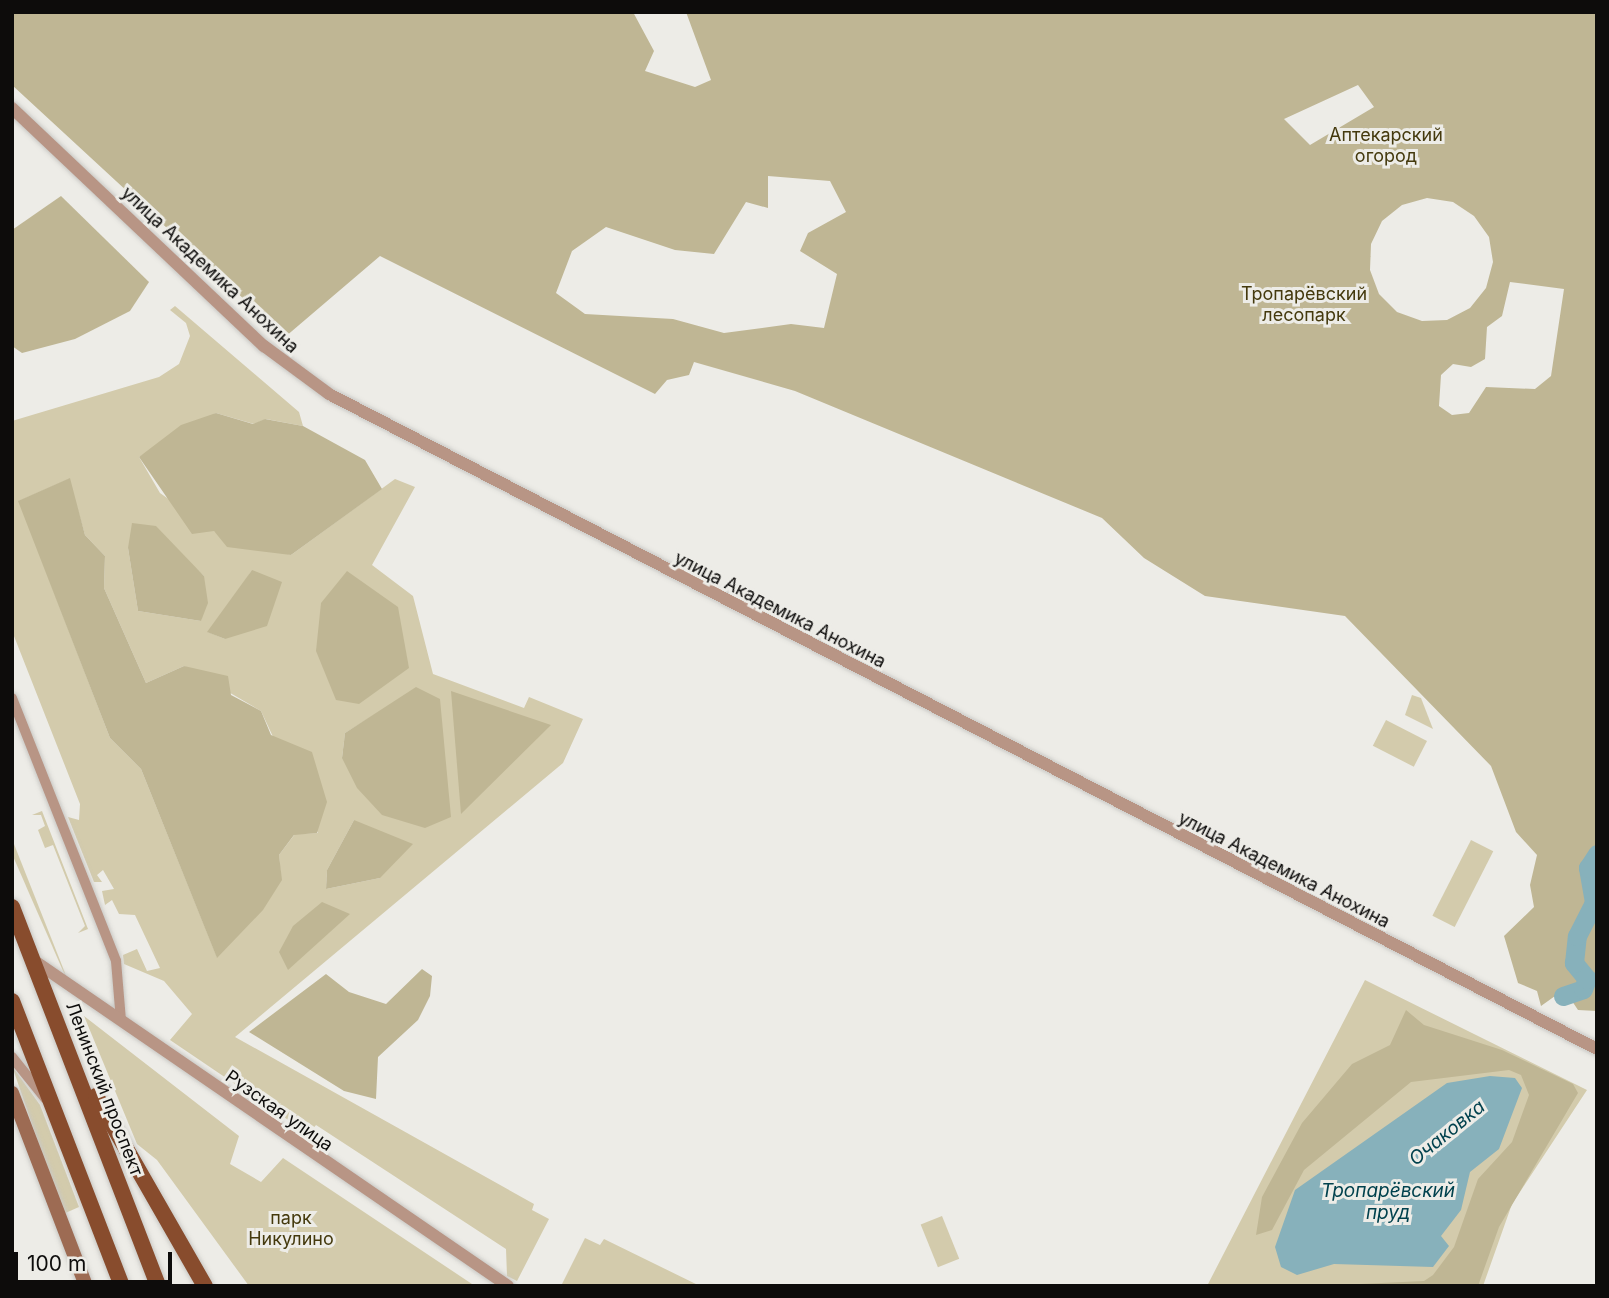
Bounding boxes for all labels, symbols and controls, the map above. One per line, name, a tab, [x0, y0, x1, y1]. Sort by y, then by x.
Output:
park label: Аптекарский огород	[1329, 125, 1443, 168]
street label: улица Академика Анохина	[117, 182, 303, 358]
park label: Тропарёвский лесопарк	[1241, 284, 1367, 326]
street label: улица Академика Анохина	[671, 547, 889, 673]
street label: улица Академика Анохина	[1175, 807, 1393, 933]
street label: Ленинский проспект	[61, 999, 147, 1179]
street label: Рузская улица	[221, 1066, 337, 1156]
water label: Очаковка	[1404, 1095, 1490, 1171]
water label: Тропарёвский пруд	[1321, 1180, 1455, 1224]
park label: парк Никулино	[248, 1208, 334, 1250]
scale bar	[18, 1238, 175, 1282]
text: 100 m	[27, 1251, 86, 1276]

